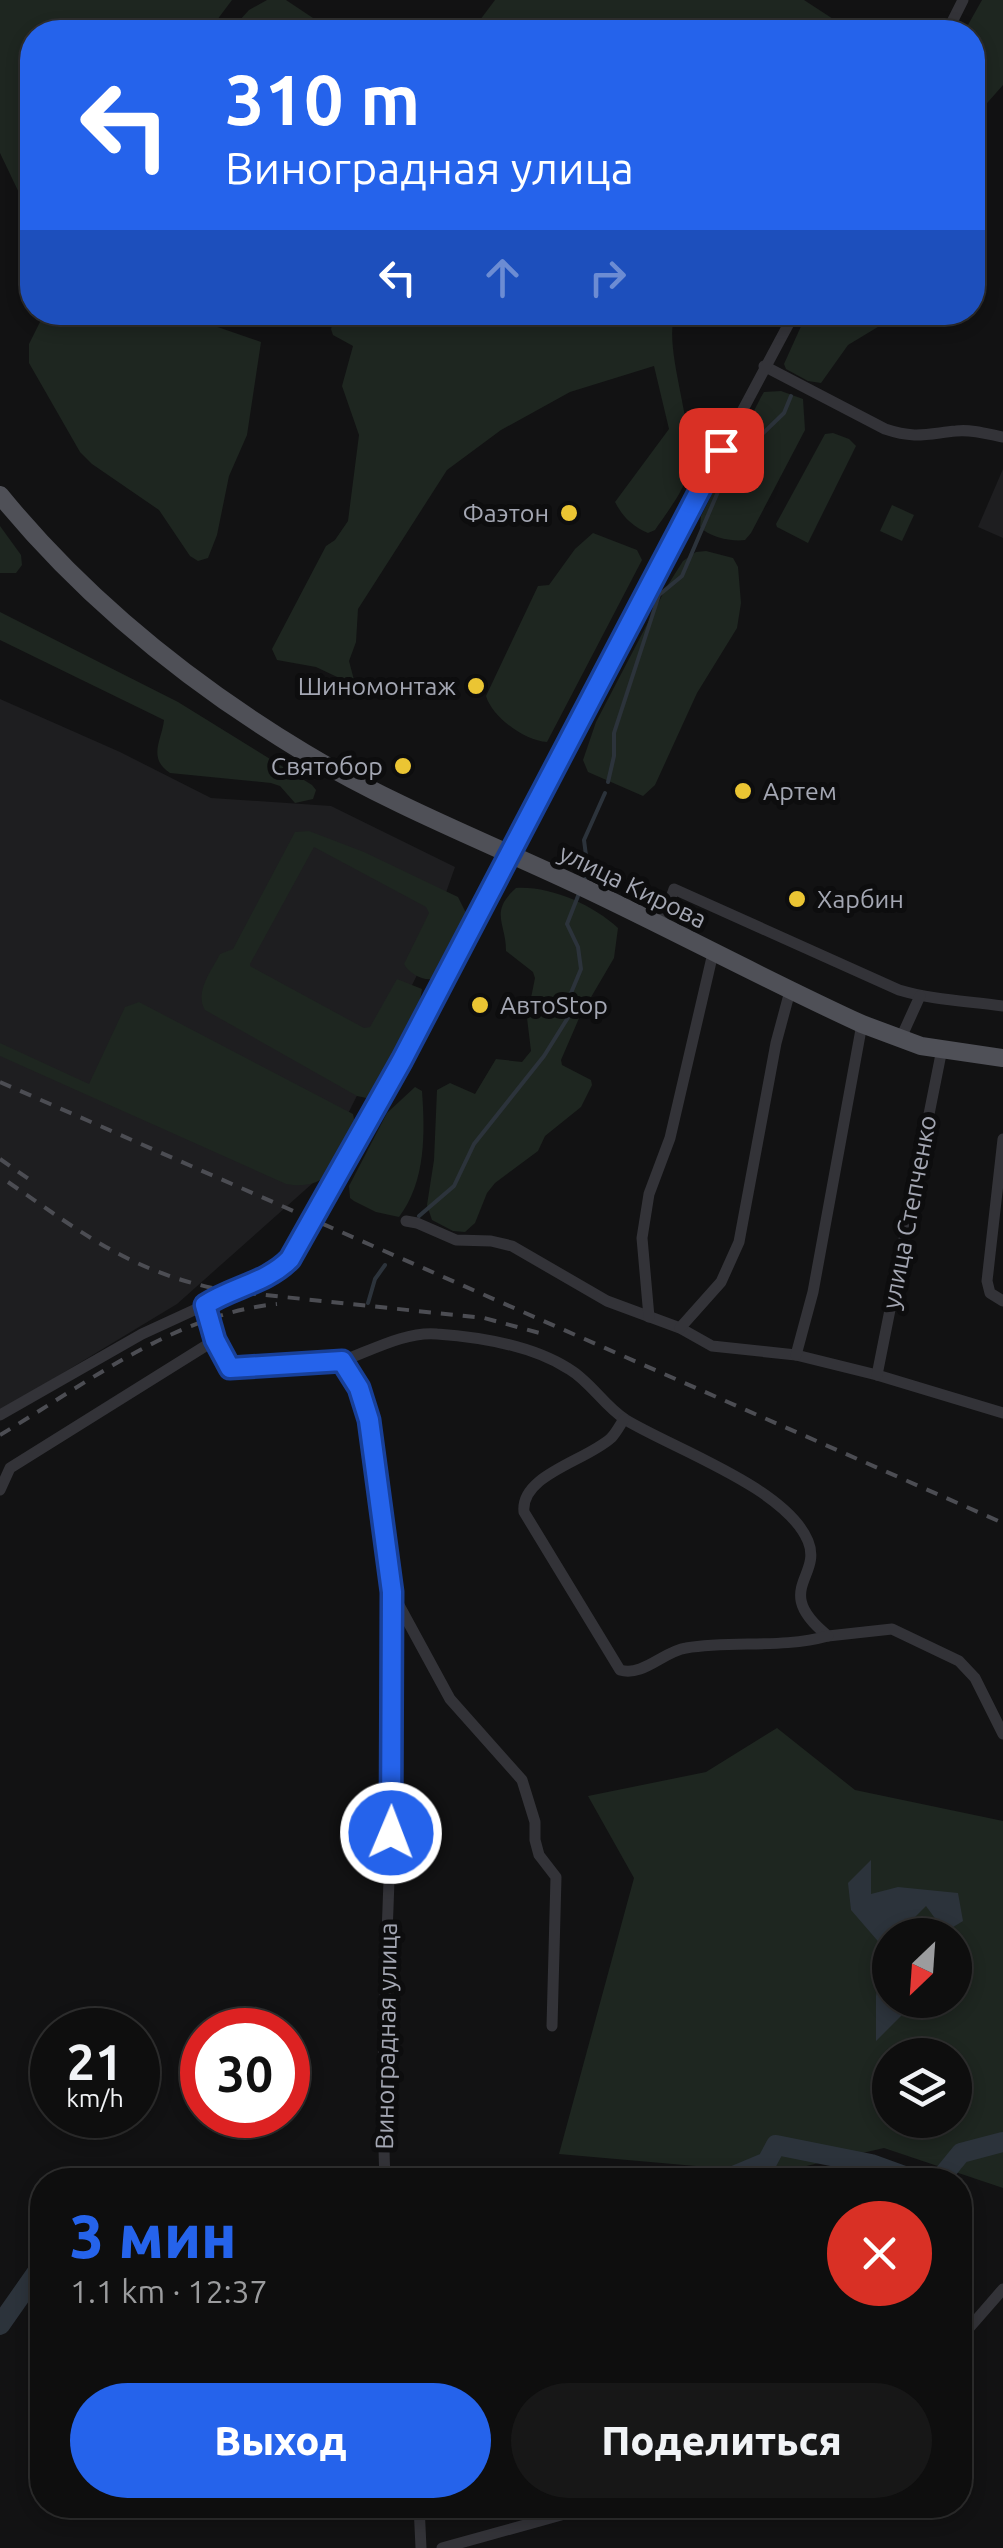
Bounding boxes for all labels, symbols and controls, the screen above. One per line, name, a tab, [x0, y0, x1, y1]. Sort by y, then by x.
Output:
icon: left	[60, 60, 190, 190]
text: 310 m	[225, 60, 420, 138]
text: Виноградная улица	[225, 142, 634, 193]
icon: left	[370, 250, 425, 305]
icon: ahead	[475, 250, 530, 305]
icon: right	[580, 250, 635, 305]
pin	[679, 408, 764, 493]
icon: arrive	[694, 423, 749, 478]
place label: Фаэтон	[462, 499, 549, 527]
marker: Фаэтон	[558, 502, 580, 524]
place label: Шиномонтаж	[298, 672, 456, 700]
marker: Шиномонтаж	[465, 675, 487, 697]
place label: Святобор	[271, 752, 383, 780]
marker: Святобор	[392, 755, 414, 777]
place label: Артем	[763, 777, 837, 805]
marker: Артем	[732, 780, 754, 802]
street label: улица Кирова	[555, 838, 711, 934]
place label: Харбин	[817, 885, 904, 913]
marker: Харбин	[786, 888, 808, 910]
place label: АвтоStop	[500, 991, 608, 1019]
marker: АвтоStop	[469, 994, 491, 1016]
street label: улица Степченко	[876, 1113, 942, 1311]
position arrow	[339, 1781, 443, 1885]
north arrow	[872, 1918, 972, 2018]
map controls	[872, 1918, 972, 2138]
street label: Виноградная улица	[370, 1922, 402, 2150]
speed limit sign: 30	[180, 2008, 310, 2138]
text: 21	[67, 2033, 123, 2089]
button: layers	[872, 2038, 972, 2138]
text: km/h	[66, 2084, 124, 2112]
button: close	[827, 2201, 932, 2306]
text: 3 мин	[70, 2202, 237, 2269]
text: 1.1 km · 12:37	[70, 2273, 268, 2309]
button: Выход	[70, 2383, 491, 2498]
button: Поделиться	[511, 2383, 932, 2498]

